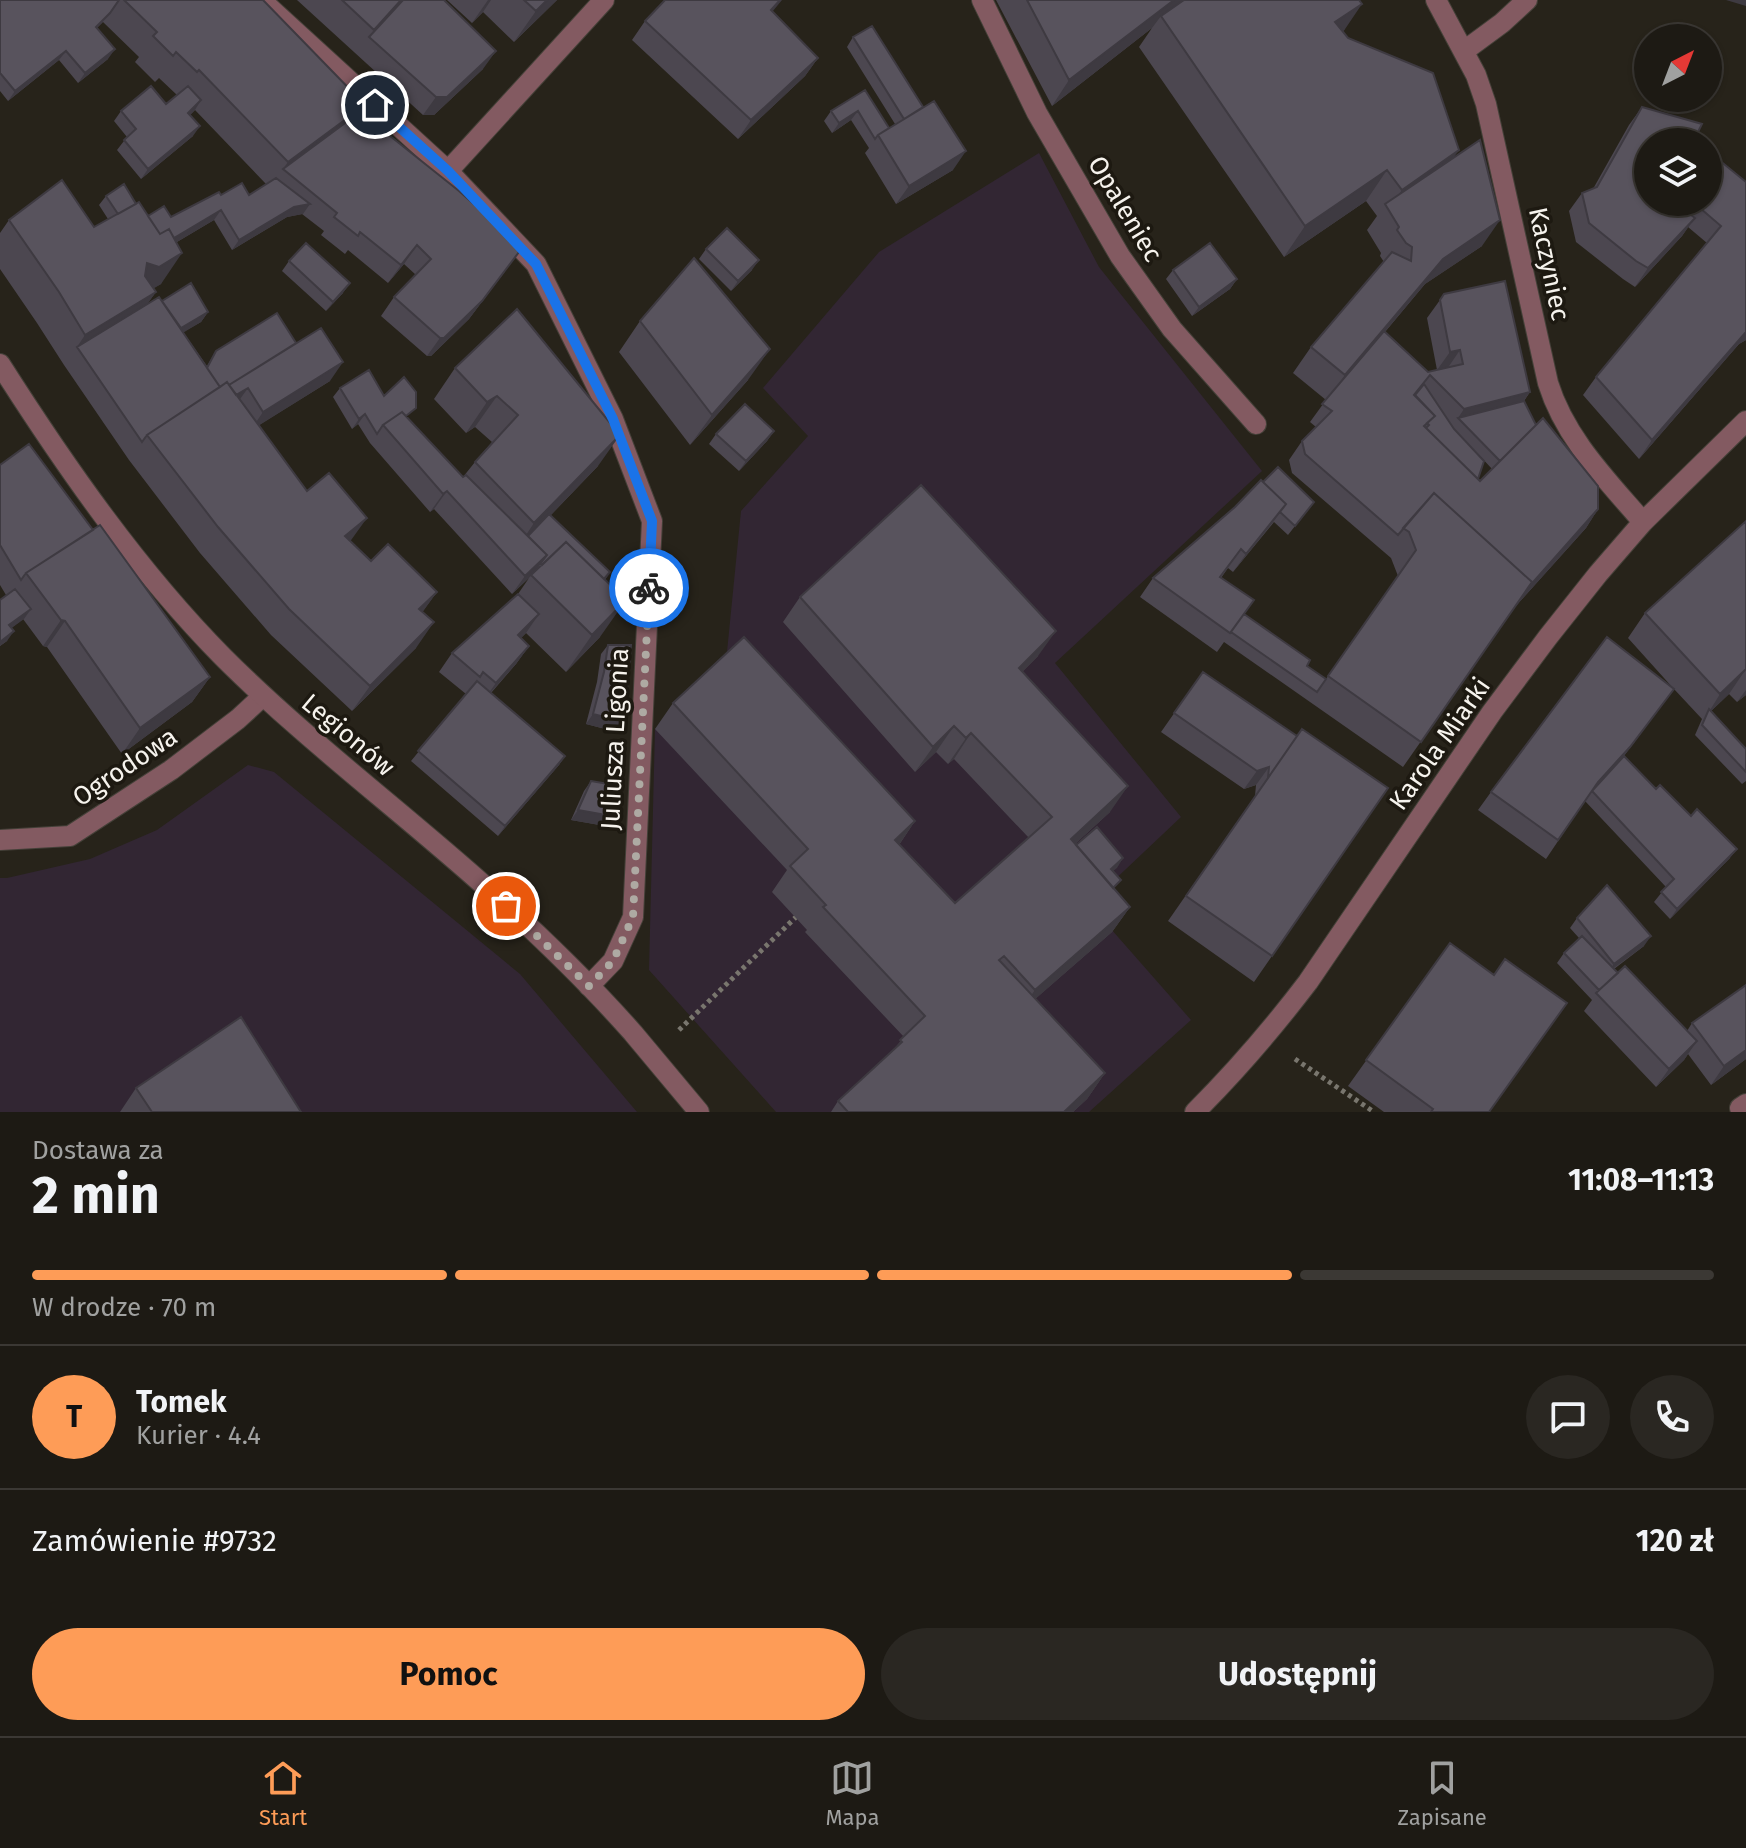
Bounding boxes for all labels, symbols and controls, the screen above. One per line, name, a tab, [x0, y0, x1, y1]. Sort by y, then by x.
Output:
north arrow	[1634, 24, 1722, 112]
map controls	[1634, 24, 1722, 216]
pin	[341, 71, 409, 139]
icon: home	[353, 83, 397, 127]
button: layers	[1634, 128, 1722, 216]
street label: Opaleniec	[1081, 150, 1169, 268]
street label: Kaczyniec	[1522, 205, 1576, 323]
courier	[609, 548, 689, 628]
icon: bike	[627, 566, 671, 610]
street label: Juliusza Ligonia	[595, 647, 635, 831]
street label: Karola Miarki	[1383, 672, 1497, 816]
street label: Legionów	[295, 687, 401, 783]
street label: Ogrodowa	[67, 721, 183, 813]
pin	[472, 872, 540, 940]
icon: bag	[484, 884, 528, 928]
text: Dostawa za	[32, 1135, 164, 1166]
text: 11:08–11:13	[1568, 1162, 1714, 1198]
text: 2 min	[32, 1164, 160, 1227]
text: W drodze · 70 m	[32, 1292, 216, 1323]
button: chat	[1526, 1375, 1610, 1459]
button: phone	[1630, 1375, 1714, 1459]
text: Tomek	[136, 1384, 227, 1420]
text: T	[66, 1399, 82, 1435]
text: Kurier · 4.4	[136, 1420, 261, 1451]
text: Zamówienie #9732	[32, 1523, 277, 1559]
text: 120 zł	[1636, 1523, 1714, 1559]
button: Pomoc	[32, 1628, 865, 1720]
button: Udostępnij	[881, 1628, 1714, 1720]
tab: Start	[259, 1756, 307, 1831]
tab: Mapa	[825, 1756, 879, 1831]
tab: Zapisane	[1398, 1756, 1487, 1831]

